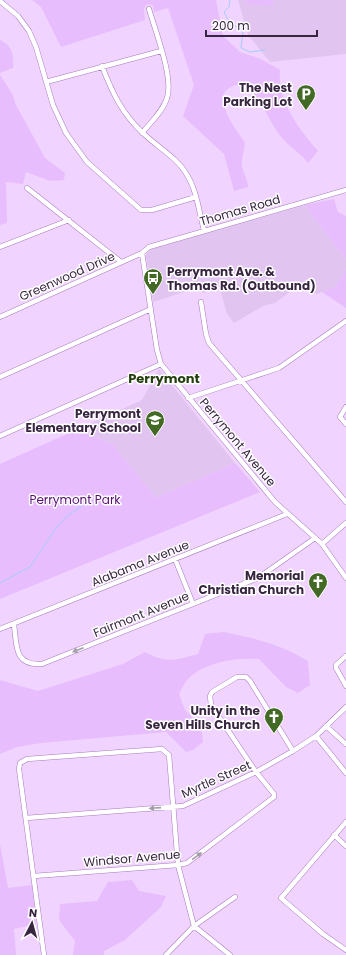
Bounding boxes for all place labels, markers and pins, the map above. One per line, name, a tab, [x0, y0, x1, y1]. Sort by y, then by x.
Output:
place label: The Nest Parking Lot	[223, 79, 292, 110]
parking icon: The Nest Parking Lot	[295, 83, 317, 111]
place label: Perrymont Ave. & Thomas Rd. (Outbound)	[167, 263, 316, 294]
bus stop icon: Perrymont Ave. & Thomas Rd. (Outbound)	[142, 267, 164, 295]
place label: Perrymont Elementary School	[26, 405, 141, 436]
school or university icon: Perrymont Elementary School	[144, 409, 166, 437]
place label: Memorial Christian Church	[198, 567, 304, 598]
church icon: Memorial Christian Church	[307, 571, 329, 599]
place label: Unity in the Seven Hills Church	[145, 702, 261, 733]
church icon: Unity in the Seven Hills Church	[263, 706, 285, 734]

